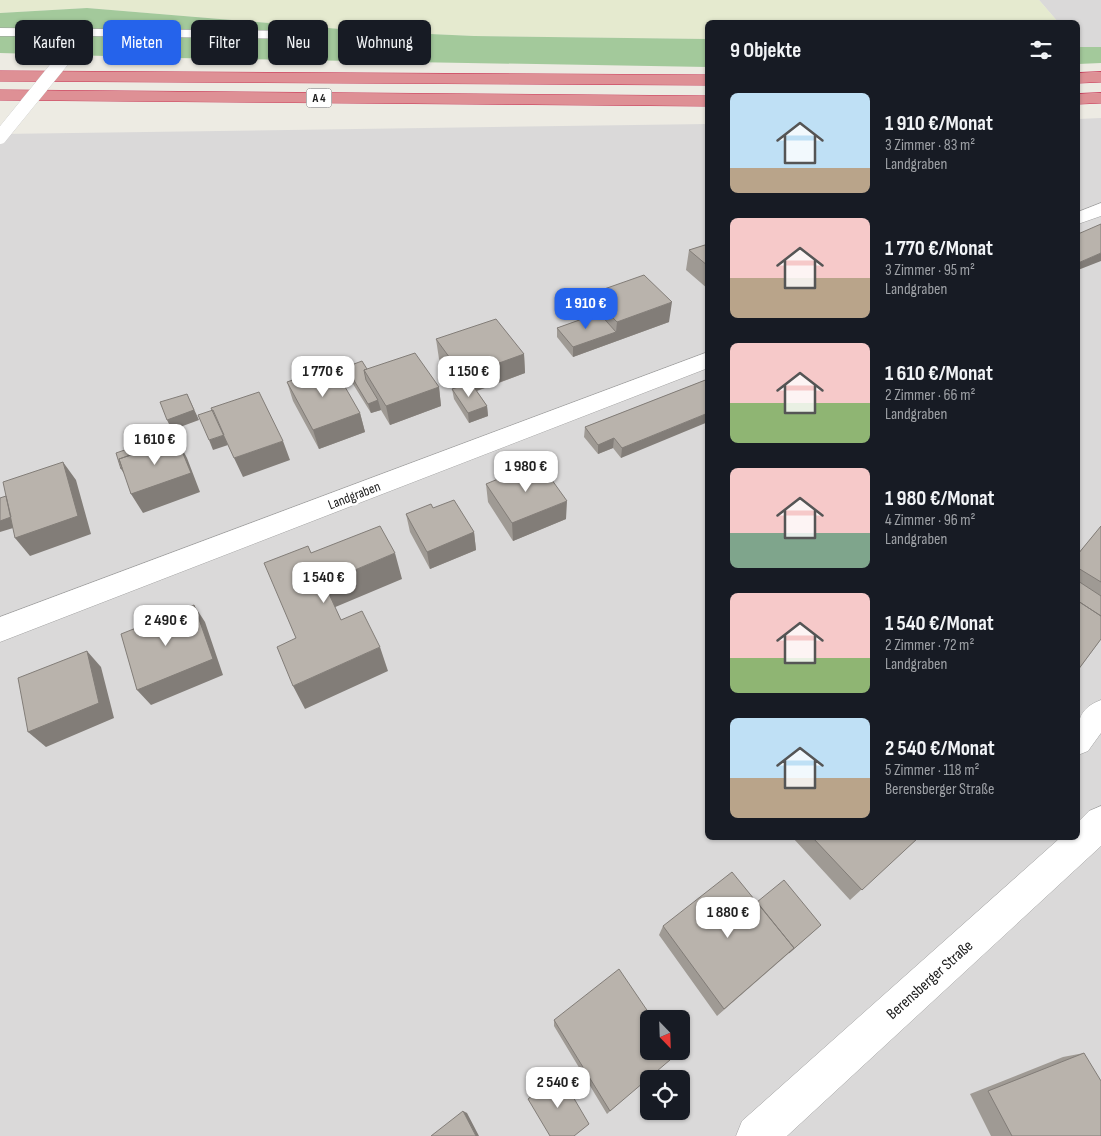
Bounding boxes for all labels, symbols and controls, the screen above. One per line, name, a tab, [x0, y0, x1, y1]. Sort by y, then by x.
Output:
chip: Kaufen	[15, 20, 93, 65]
chip: Mieten	[103, 20, 181, 65]
chip: Filter	[191, 20, 258, 65]
chip: Neu	[268, 20, 328, 65]
chip: Wohnung	[338, 20, 431, 65]
icon: filters	[1027, 36, 1055, 64]
text: 9 Objekte	[730, 38, 801, 63]
road number: A 4	[306, 89, 332, 108]
text: 1 910 €/Monat	[885, 111, 993, 136]
icon: home	[770, 113, 830, 173]
text: 3 Zimmer · 83 m²	[885, 136, 975, 155]
text: Landgraben	[885, 155, 947, 174]
text: 1 770 €/Monat	[885, 236, 993, 261]
icon: home	[770, 238, 830, 298]
text: 3 Zimmer · 95 m²	[885, 261, 975, 280]
text: Landgraben	[885, 280, 947, 299]
pin: 1 910 €	[540, 288, 632, 330]
text: 1 910 €	[566, 294, 606, 313]
pin: 1 770 €	[277, 356, 369, 398]
pin: 1 150 €	[423, 356, 515, 398]
text: 1 610 €/Monat	[885, 361, 993, 386]
text: 1 770 €	[302, 362, 344, 381]
text: 1 150 €	[449, 362, 489, 381]
icon: home	[770, 363, 830, 423]
text: 2 Zimmer · 66 m²	[885, 386, 975, 405]
text: Landgraben	[885, 405, 947, 424]
pin: 1 610 €	[109, 424, 201, 466]
text: 1 610 €	[135, 430, 175, 449]
pin: 1 980 €	[480, 450, 572, 493]
text: 1 980 €	[505, 457, 547, 476]
street label: Landgraben	[326, 478, 383, 513]
text: 1 980 €/Monat	[885, 486, 995, 511]
icon: home	[770, 488, 830, 548]
text: 4 Zimmer · 96 m²	[885, 511, 976, 530]
text: Landgraben	[885, 530, 947, 549]
pin: 1 540 €	[278, 562, 370, 604]
text: 1 540 €	[303, 568, 345, 587]
pin: 2 490 €	[120, 604, 212, 647]
text: 2 490 €	[145, 611, 187, 630]
text: 1 540 €/Monat	[885, 611, 994, 636]
icon: home	[770, 613, 830, 673]
text: 2 Zimmer · 72 m²	[885, 636, 974, 655]
text: Landgraben	[885, 655, 947, 674]
text: 2 540 €/Monat	[885, 736, 995, 761]
icon: home	[770, 738, 830, 798]
text: 5 Zimmer · 118 m²	[885, 761, 979, 780]
text: Berensberger Straße	[885, 780, 994, 799]
pin: 1 880 €	[682, 896, 774, 939]
text: 1 880 €	[707, 903, 749, 922]
street label: Berensberger Straße	[883, 936, 977, 1024]
north arrow	[640, 1010, 690, 1060]
map controls	[640, 1010, 690, 1120]
pin: 2 540 €	[512, 1066, 604, 1109]
button: locate	[640, 1070, 690, 1120]
text: 2 540 €	[537, 1073, 579, 1092]

